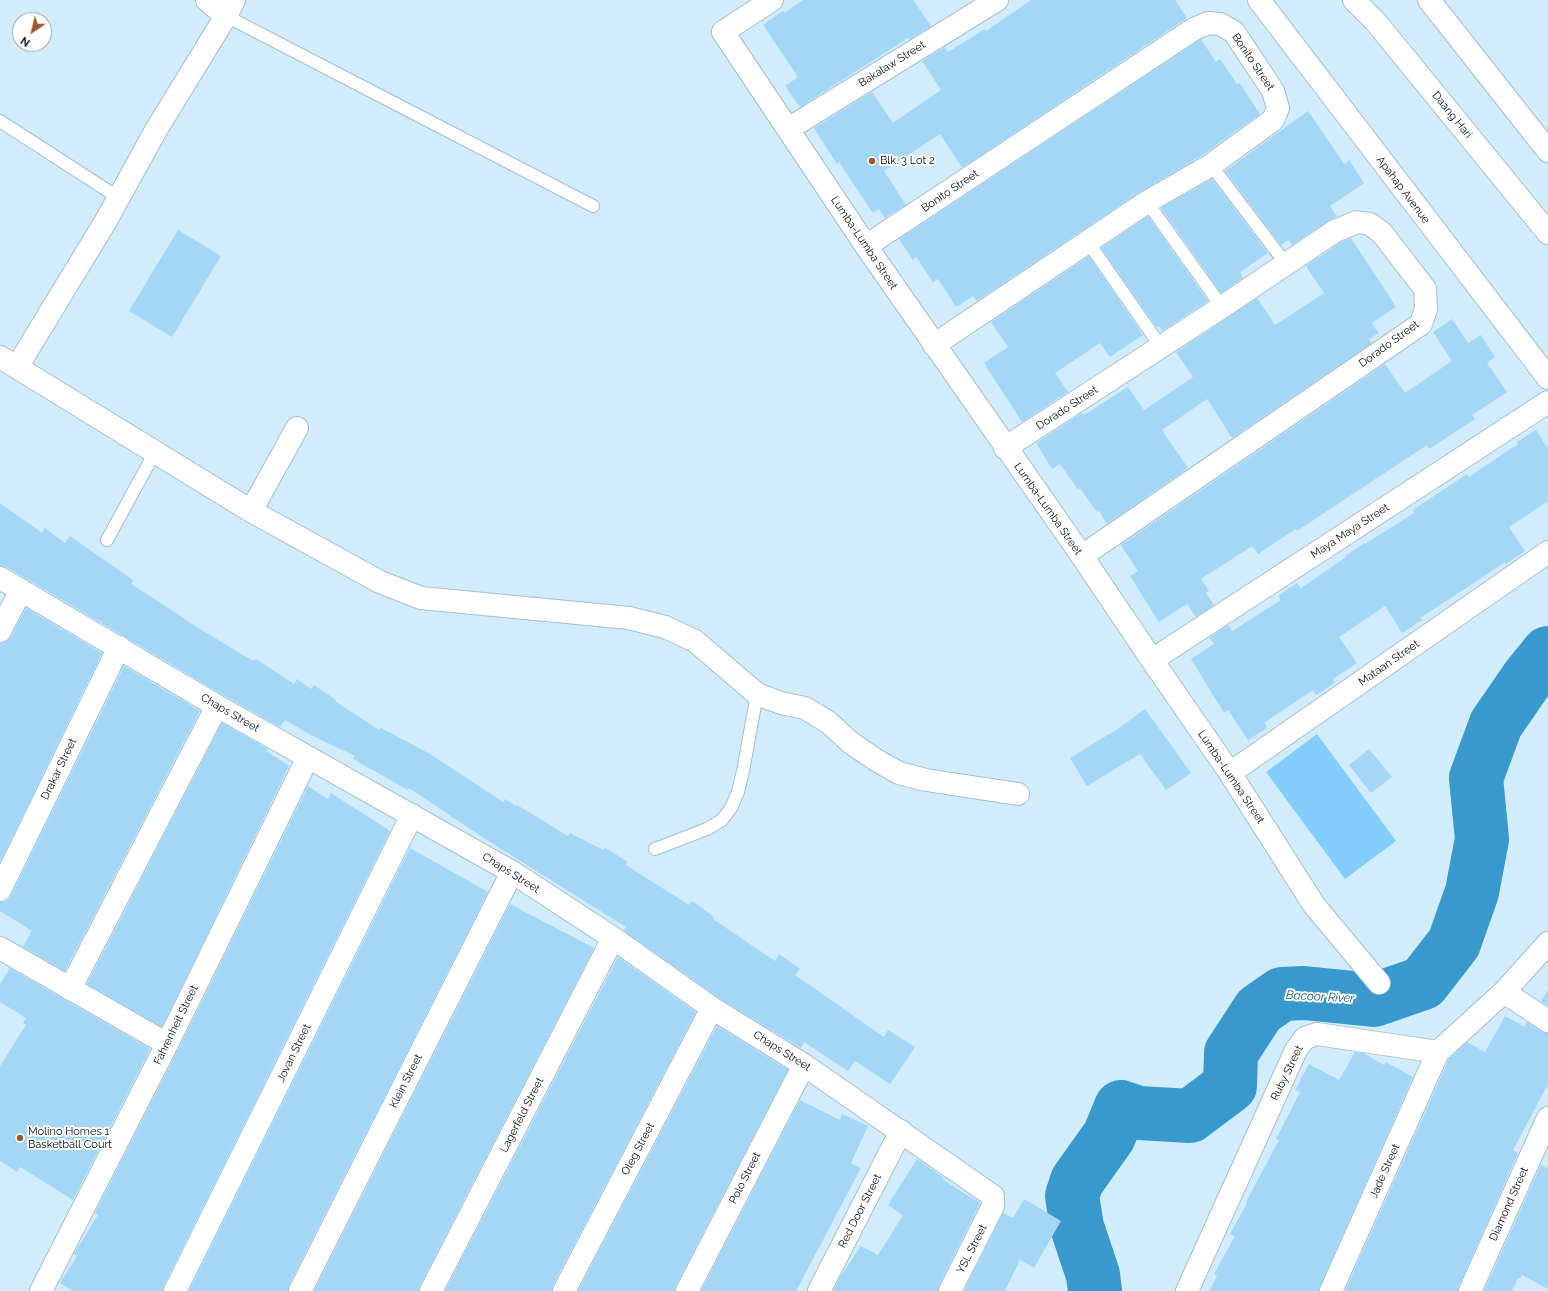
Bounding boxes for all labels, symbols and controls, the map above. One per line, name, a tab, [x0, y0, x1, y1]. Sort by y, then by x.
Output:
north arrow	[12, 12, 52, 52]
street label: Bonito Street	[1229, 31, 1277, 93]
text: N	[18, 34, 33, 49]
street label: Bakalaw Street	[856, 38, 928, 90]
street label: Daang Hari	[1429, 89, 1475, 141]
place label: Blk. 3 Lot 2	[880, 154, 935, 168]
street label: Apahap Avenue	[1373, 154, 1433, 226]
marker: Blk. 3 Lot 2	[867, 156, 877, 166]
street label: Bonito Street	[919, 167, 981, 215]
street label: Lumba-Lumba Street	[828, 194, 900, 292]
street label: Dorado Street	[1356, 318, 1422, 370]
street label: Dorado Street	[1034, 383, 1100, 433]
street label: Lumba-Lumba Street	[1011, 460, 1085, 558]
street label: Maya Maya Street	[1308, 501, 1392, 561]
street label: Mataan Street	[1356, 637, 1422, 689]
street label: Chaps Street	[198, 691, 262, 735]
street label: Lumba-Lumba Street	[1195, 728, 1267, 826]
street label: Drakar Street	[38, 736, 80, 802]
street label: Chaps Street	[480, 850, 542, 896]
street label: Fahrenheit Street	[151, 983, 201, 1067]
water label: Bacoor River	[1285, 988, 1355, 1006]
street label: Jovan Street	[274, 1022, 314, 1084]
street label: Chaps Street	[751, 1028, 813, 1074]
street label: Ruby Street	[1268, 1043, 1306, 1103]
street label: Klein Street	[387, 1052, 425, 1110]
street label: Lagerfeld Street	[497, 1075, 547, 1155]
street label: Oleg Street	[619, 1120, 657, 1178]
place label: Molino Homes 1 Basketball Court	[28, 1125, 112, 1151]
marker: Molino Homes 1 Basketball Court	[15, 1133, 25, 1143]
street label: Jade Street	[1367, 1142, 1403, 1200]
street label: Polo Street	[726, 1150, 764, 1206]
street label: Diamond Street	[1487, 1165, 1531, 1243]
street label: Red Door Street	[836, 1172, 884, 1250]
street label: YSL Street	[954, 1222, 990, 1276]

